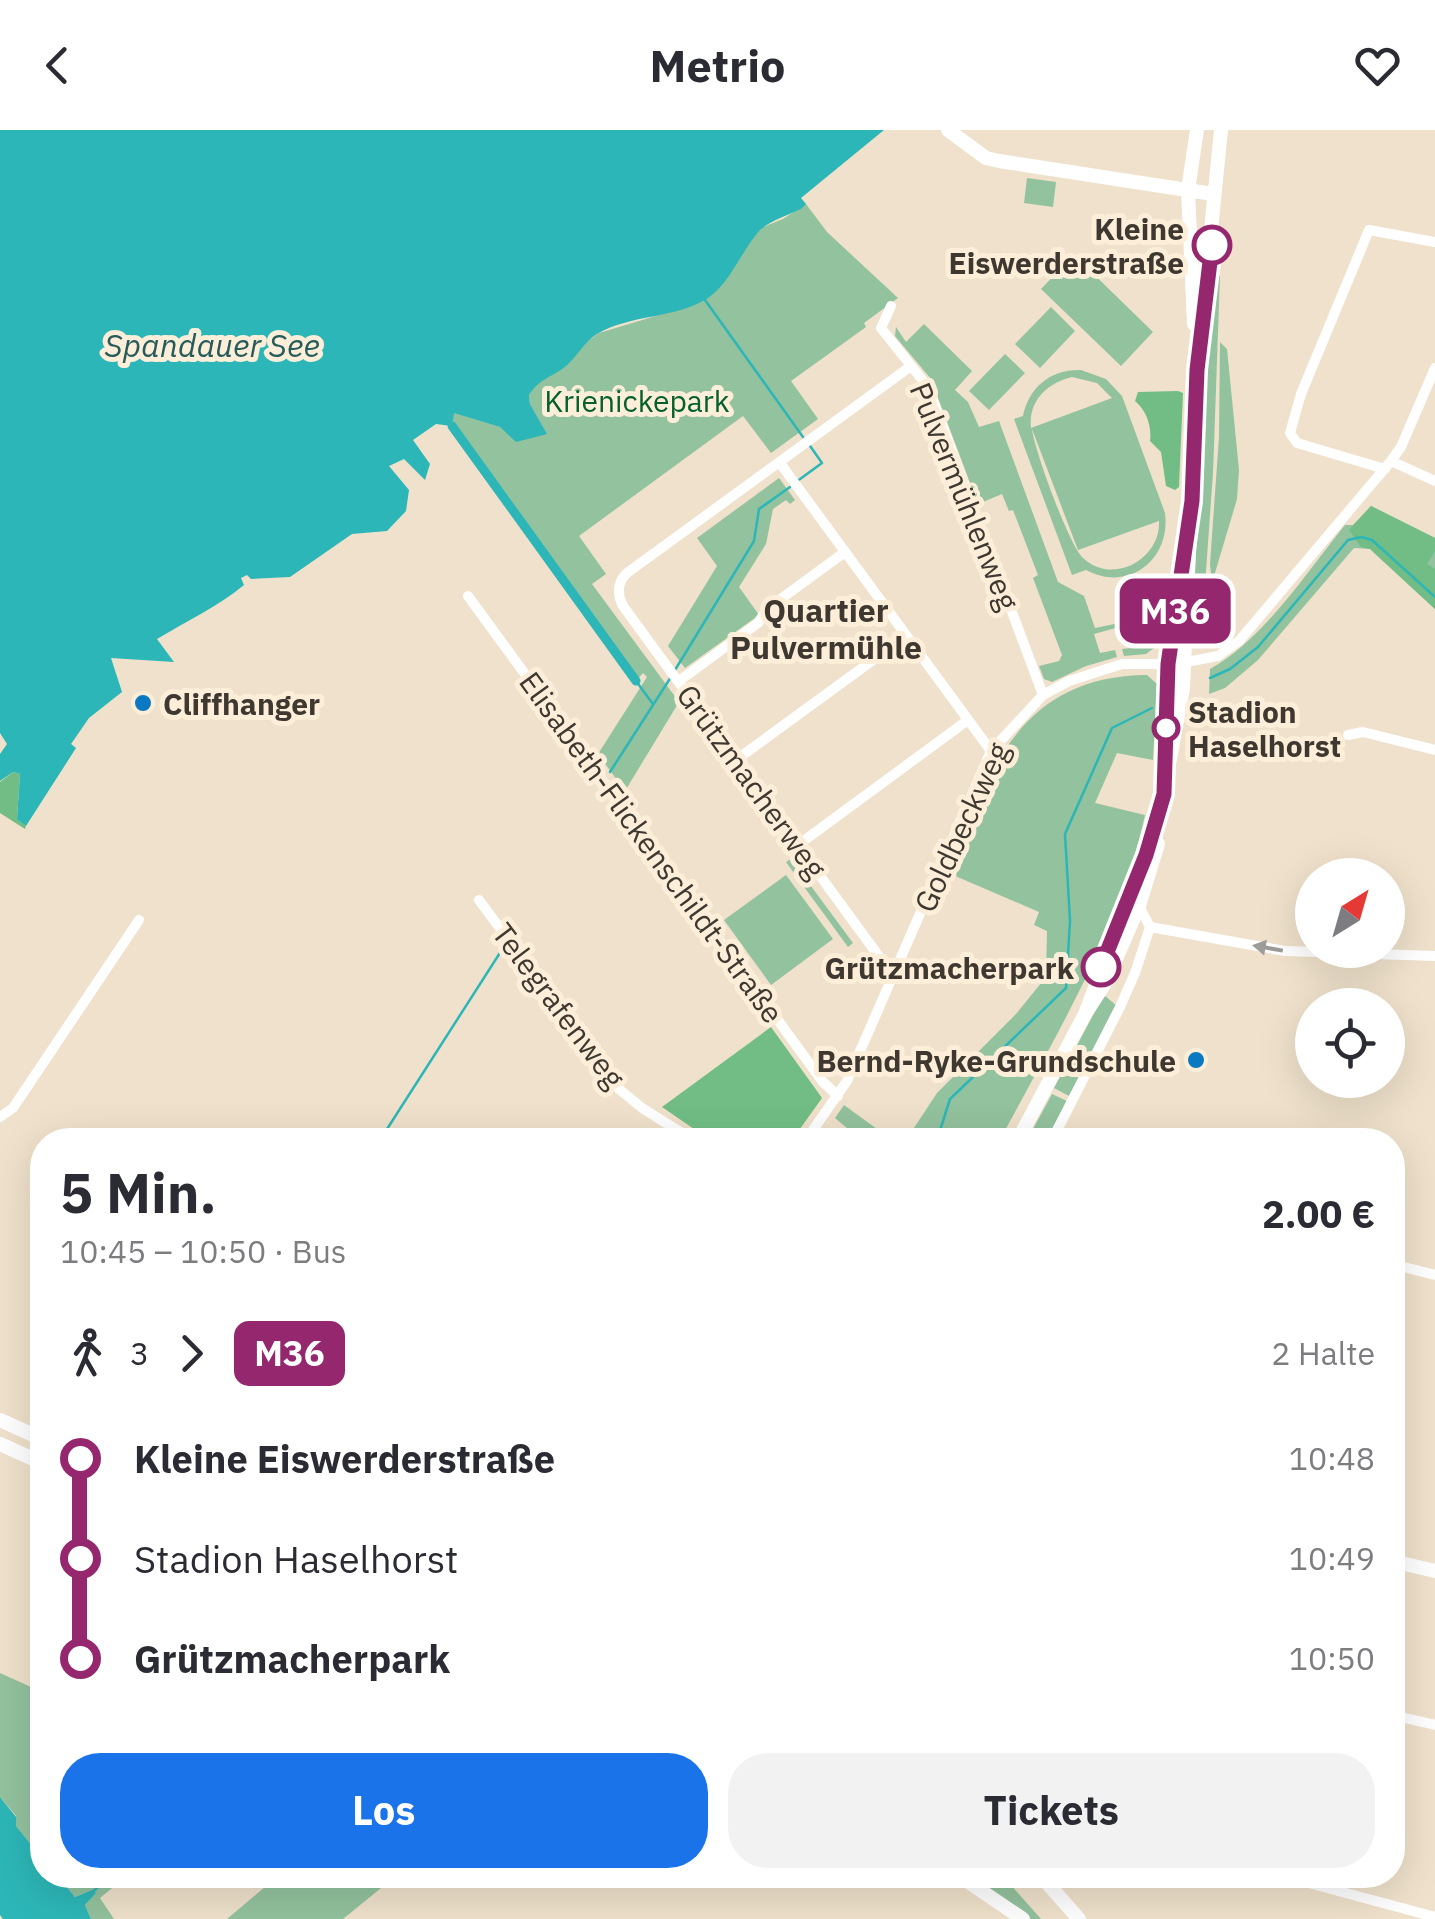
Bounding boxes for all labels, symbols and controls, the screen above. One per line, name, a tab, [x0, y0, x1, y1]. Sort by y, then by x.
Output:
text: Metrio	[650, 36, 785, 94]
icon: back	[30, 38, 85, 93]
icon: heart	[1350, 38, 1405, 93]
place label: Kleine Eiswerderstraße	[948, 209, 1184, 282]
marker: Kleine Eiswerderstraße	[1193, 226, 1231, 264]
water label: Spandauer See	[104, 324, 320, 366]
street label: Pulvermühlenweg	[902, 376, 1028, 616]
park label: Krienickepark	[544, 381, 730, 420]
line badge: M36	[1118, 578, 1232, 644]
text: M36	[1140, 588, 1210, 634]
district label: Quartier Pulvermühle	[730, 589, 922, 668]
street label: Elisabeth-Flickenschildt-Straße	[511, 664, 793, 1030]
street label: Grützmacherweg	[668, 676, 836, 886]
place label: Cliffhanger	[163, 684, 320, 723]
marker: Cliffhanger	[132, 692, 154, 714]
place label: Stadion Haselhorst	[1188, 692, 1341, 765]
marker: Stadion Haselhorst	[1153, 715, 1179, 741]
street label: Goldbeckweg	[905, 736, 1017, 918]
north arrow	[1295, 858, 1405, 968]
map controls	[1295, 858, 1405, 1098]
street label: Telegrafenweg	[484, 915, 634, 1096]
one-way arrow	[1252, 940, 1283, 955]
place label: Grützmacherpark	[824, 948, 1075, 987]
marker: Grützmacherpark	[1082, 948, 1120, 986]
button: locate	[1295, 988, 1405, 1098]
place label: Bernd-Ryke-Grundschule	[816, 1041, 1176, 1080]
marker: Bernd-Ryke-Grundschule	[1185, 1049, 1207, 1071]
text: 5 Min.	[60, 1157, 217, 1228]
text: 2.00 €	[1262, 1189, 1375, 1238]
text: 10:45 – 10:50 · Bus	[60, 1230, 346, 1272]
icon: walk	[60, 1326, 115, 1381]
icon: forward	[164, 1326, 219, 1381]
text: M36	[254, 1330, 325, 1376]
text: 3	[130, 1332, 149, 1374]
text: 2 Halte	[1271, 1332, 1375, 1374]
text: Kleine Eiswerderstraße	[134, 1434, 555, 1483]
text: 10:48	[1289, 1437, 1375, 1479]
text: Stadion Haselhorst	[134, 1534, 458, 1583]
text: 10:49	[1289, 1537, 1375, 1579]
text: Grützmacherpark	[134, 1634, 450, 1683]
text: 10:50	[1289, 1637, 1375, 1679]
button: Los	[60, 1753, 708, 1868]
button: Tickets	[728, 1753, 1375, 1868]

